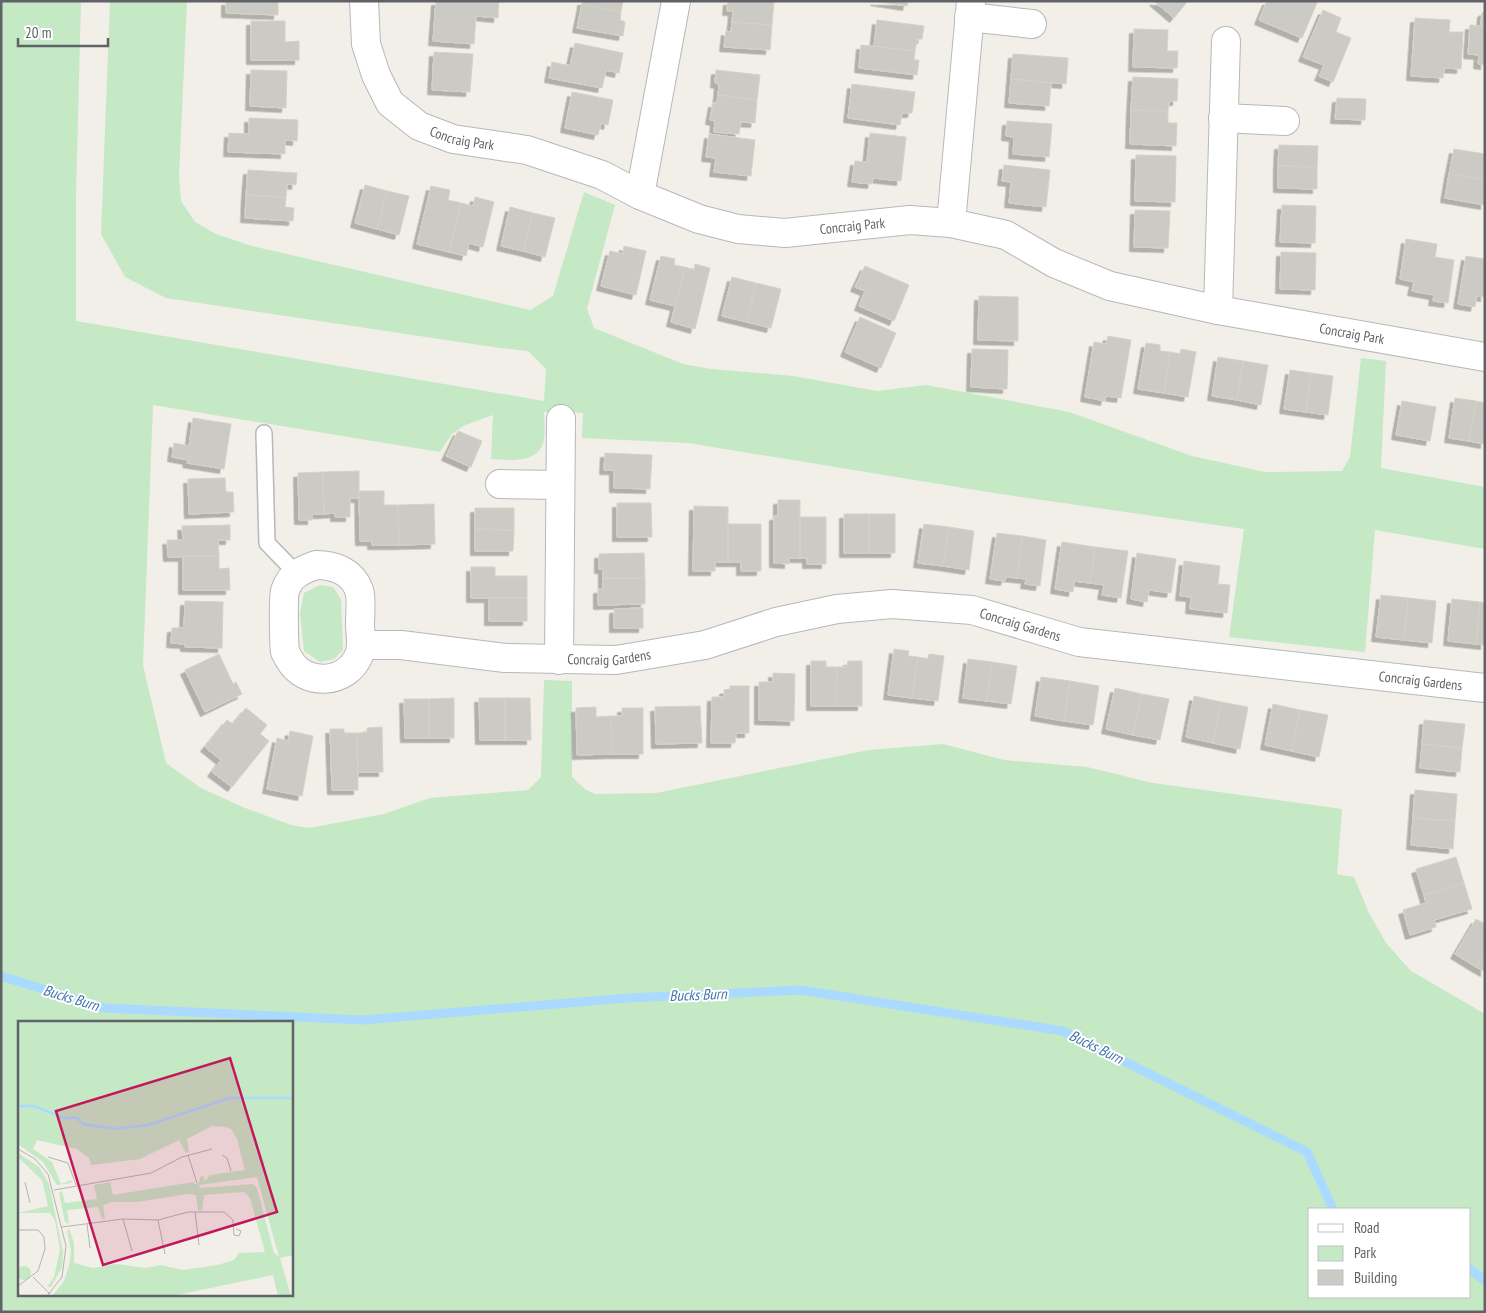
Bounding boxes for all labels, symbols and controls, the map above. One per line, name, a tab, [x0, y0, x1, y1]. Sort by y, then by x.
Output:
scale bar	[18, 15, 108, 47]
text: 20 m	[25, 23, 51, 42]
street label: Concraig Park	[427, 122, 496, 154]
street label: Concraig Park	[819, 214, 886, 238]
street label: Concraig Park	[1318, 319, 1386, 348]
street label: Concraig Gardens	[978, 604, 1063, 645]
street label: Concraig Gardens	[567, 645, 652, 669]
street label: Concraig Gardens	[1378, 667, 1464, 694]
water label: Bucks Burn	[41, 980, 103, 1015]
water label: Bucks Burn	[669, 984, 728, 1005]
inset map	[18, 1021, 292, 1296]
water label: Bucks Burn	[1066, 1025, 1127, 1068]
legend	[1308, 1208, 1471, 1298]
text: Road	[1354, 1218, 1380, 1237]
text: Park	[1354, 1243, 1376, 1262]
text: Building	[1354, 1268, 1397, 1287]

